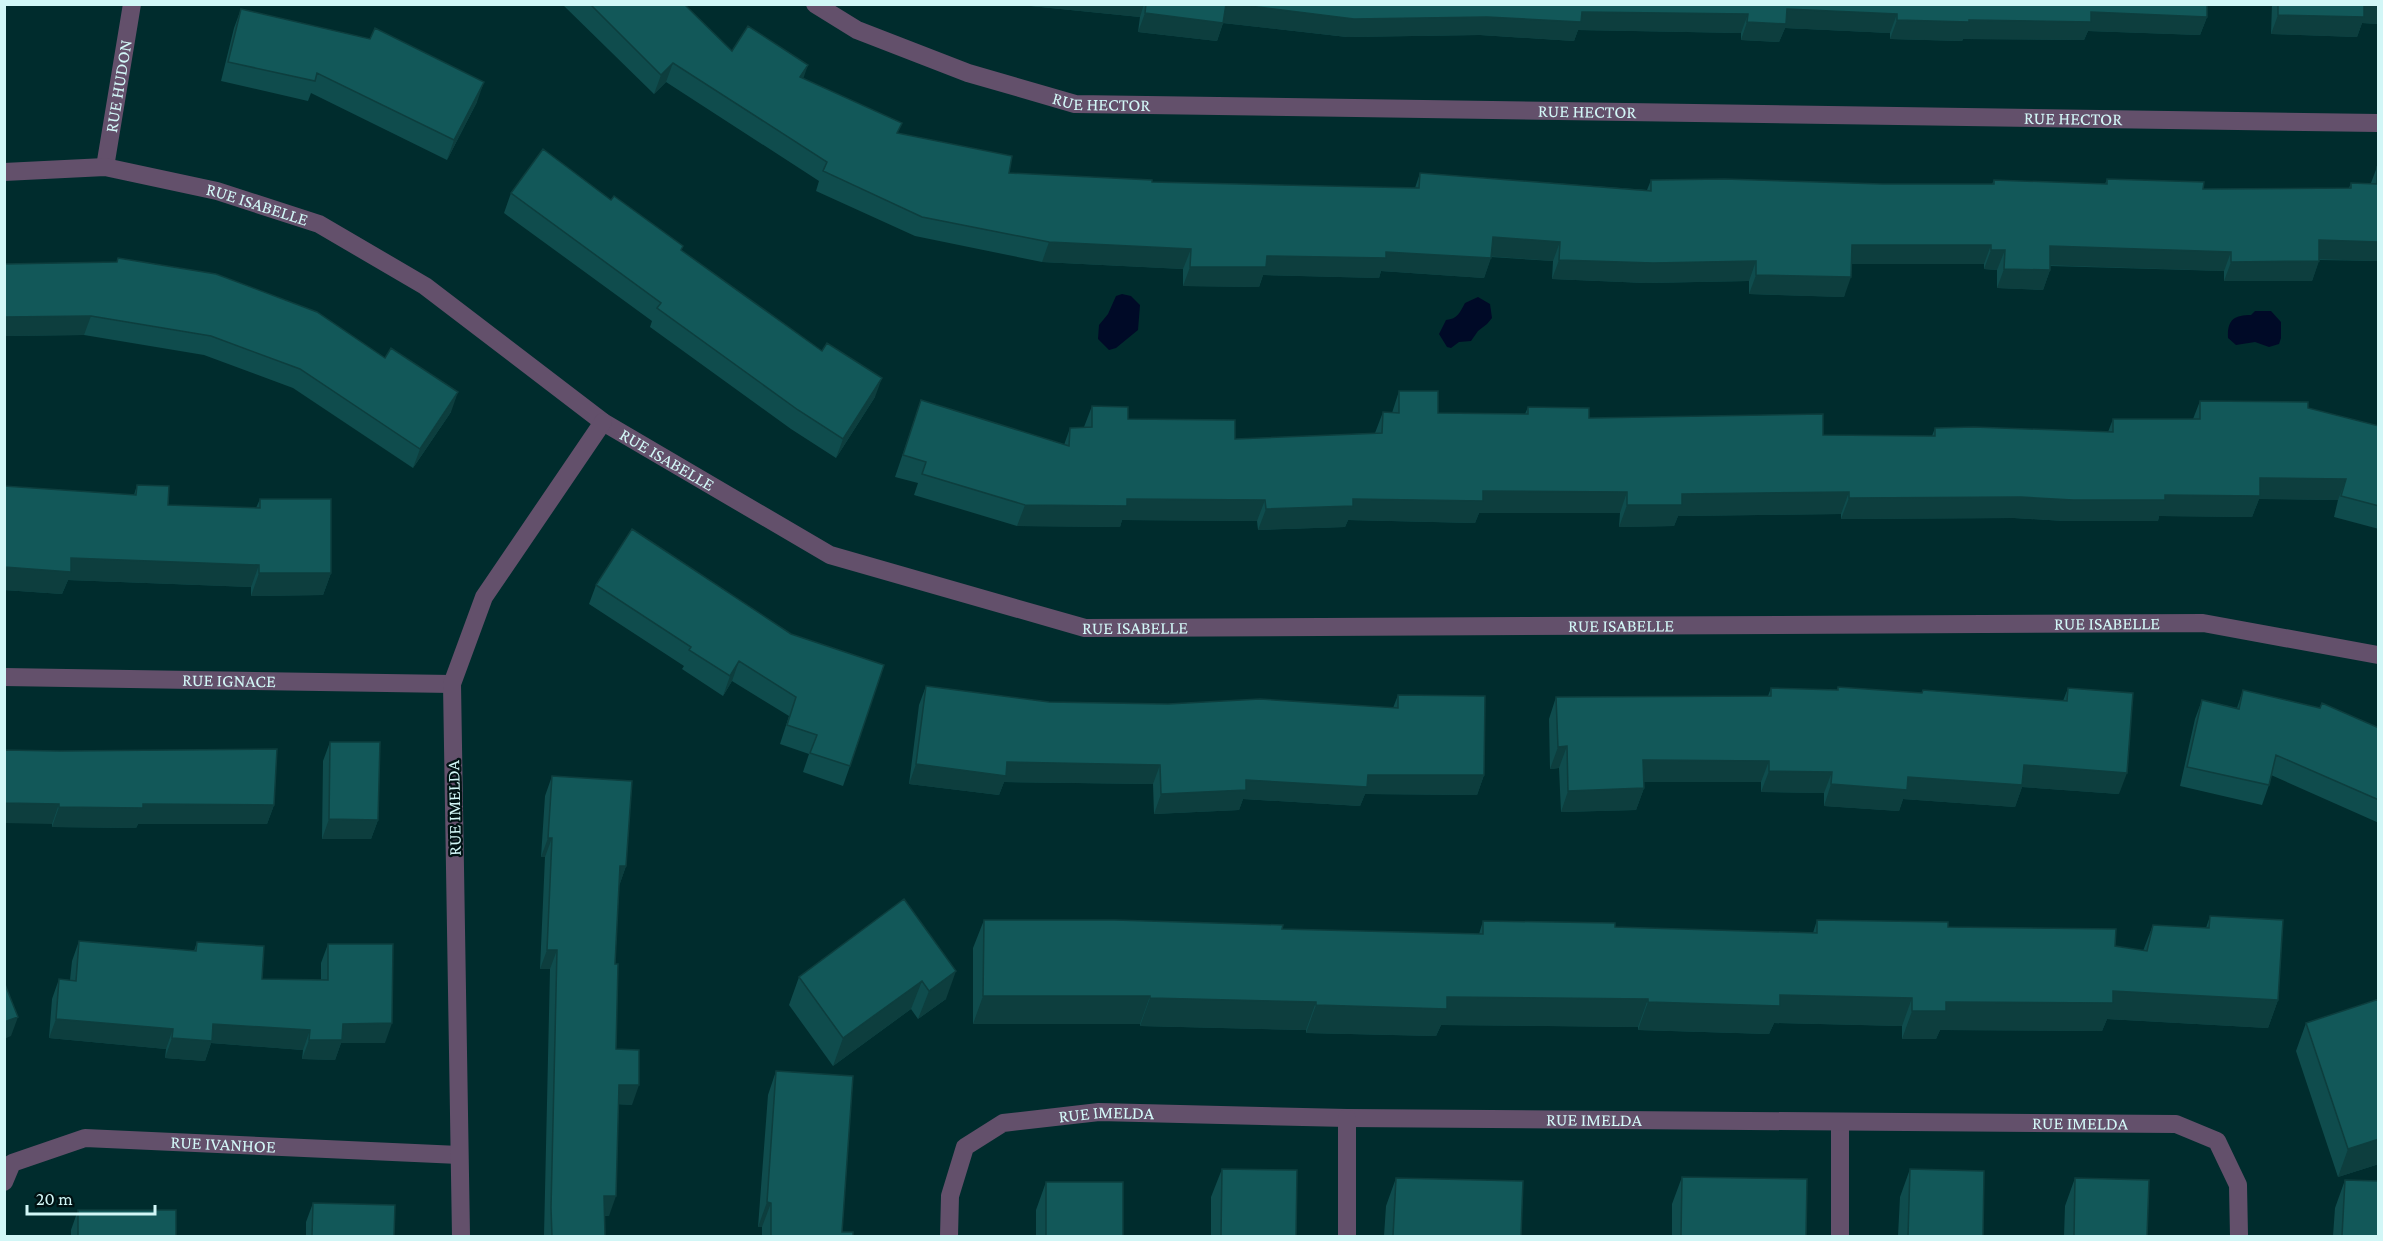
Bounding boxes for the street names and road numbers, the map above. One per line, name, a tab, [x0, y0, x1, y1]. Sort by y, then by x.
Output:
street label: RUE HUDON	[101, 38, 136, 134]
street label: RUE HECTOR	[1050, 88, 1151, 115]
street label: RUE HECTOR	[1538, 101, 1637, 122]
street label: RUE HECTOR	[2024, 108, 2123, 129]
street label: RUE ISABELLE	[204, 179, 311, 230]
street label: RUE ISABELLE	[616, 424, 718, 495]
street label: RUE ISABELLE	[2054, 613, 2160, 634]
street label: RUE ISABELLE	[1568, 615, 1674, 636]
street label: RUE ISABELLE	[1082, 618, 1188, 638]
street label: RUE IGNACE	[182, 670, 276, 691]
street label: RUE IMELDA	[443, 759, 465, 856]
street label: RUE IMELDA	[1057, 1102, 1155, 1127]
street label: RUE IMELDA	[1546, 1109, 1643, 1130]
street label: RUE IMELDA	[2032, 1113, 2129, 1134]
street label: RUE IVANHOE	[170, 1132, 276, 1157]

